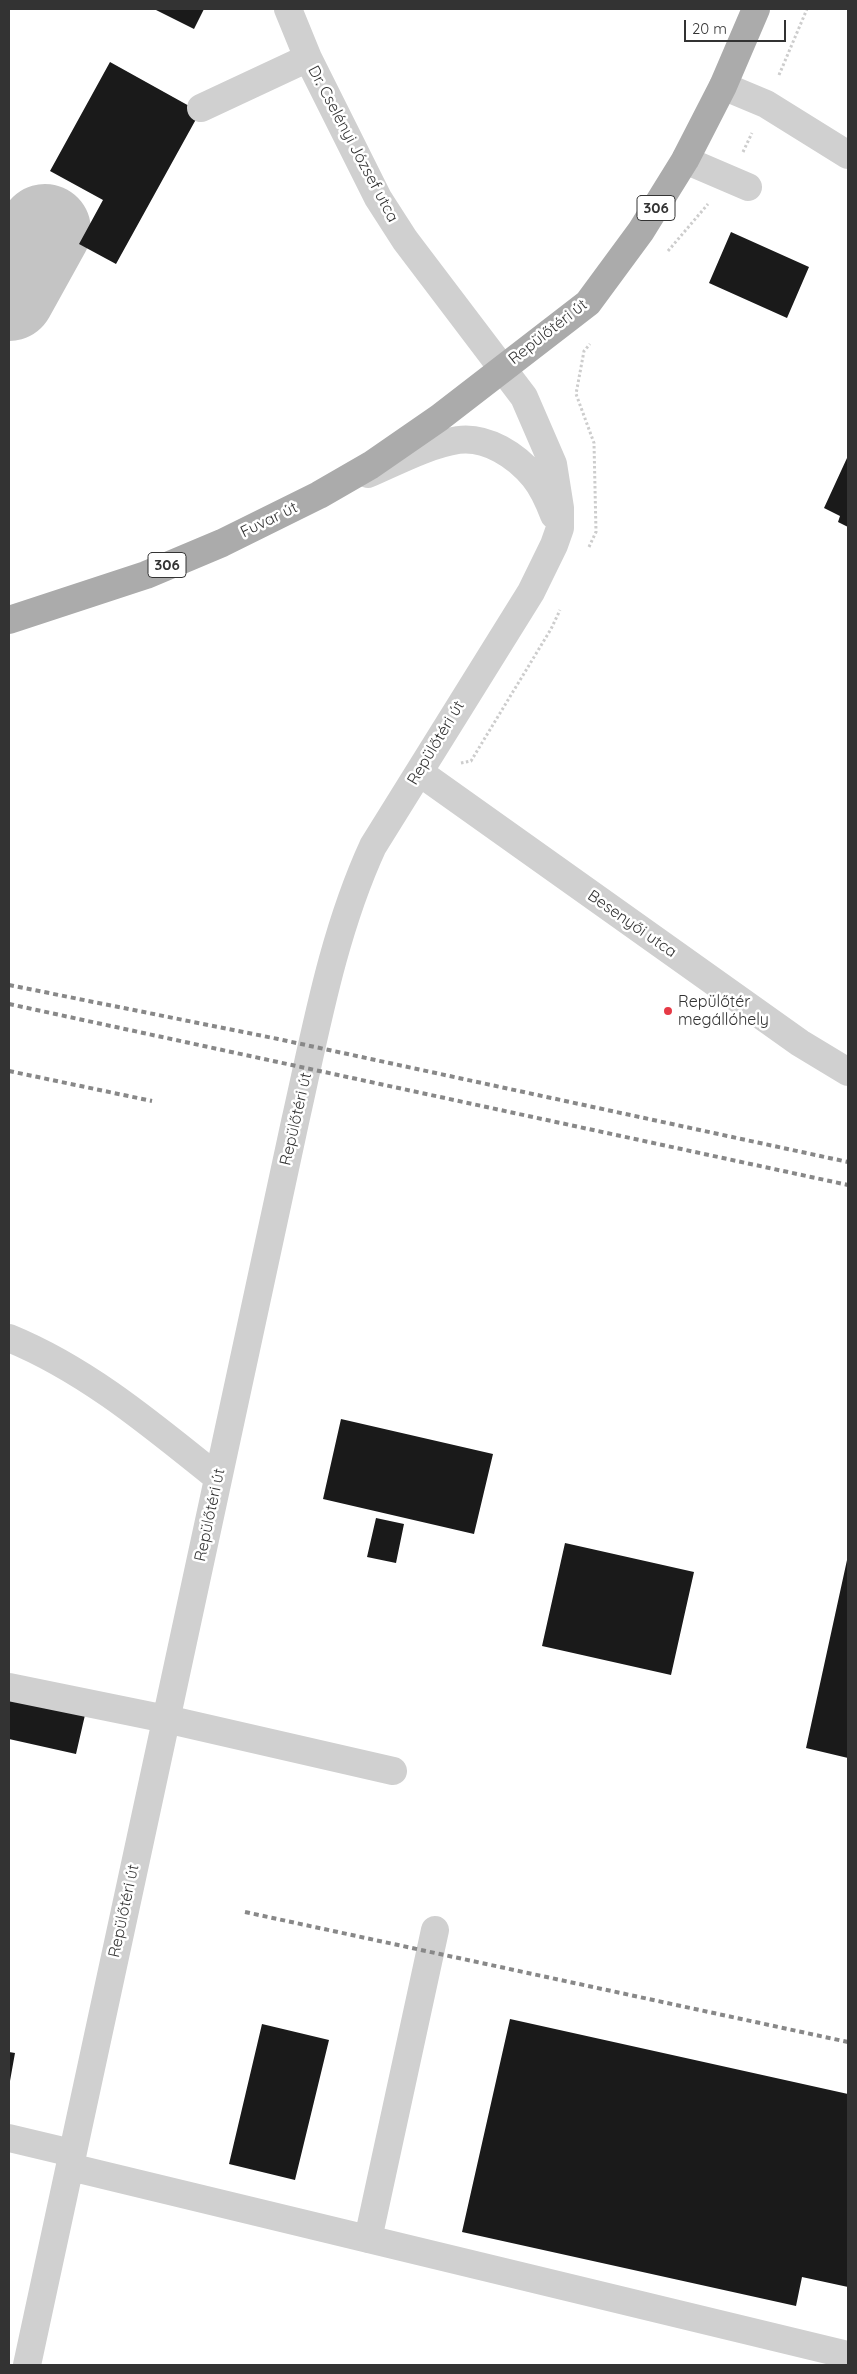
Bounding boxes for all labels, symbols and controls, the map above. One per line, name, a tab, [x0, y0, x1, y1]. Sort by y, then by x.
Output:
scale bar	[687, 10, 790, 42]
text: 20 m	[692, 19, 727, 38]
street label: Dr. Cselényi József utca	[304, 63, 402, 225]
road number: 306	[637, 196, 675, 220]
street label: Repülőtéri út	[505, 295, 591, 369]
street label: Fuvar út	[237, 498, 301, 542]
road number: 306	[148, 552, 186, 578]
street label: Repülőtéri út	[403, 697, 469, 789]
street label: Besenyői utca	[584, 886, 680, 962]
place label: Repülőtér megállóhely	[678, 992, 769, 1030]
marker: Repülőtér megállóhely	[662, 1005, 674, 1017]
street label: Repülőtéri út	[276, 1071, 316, 1167]
street label: Repülőtéri út	[191, 1467, 229, 1563]
street label: Repülőtéri út	[105, 1863, 143, 1959]

